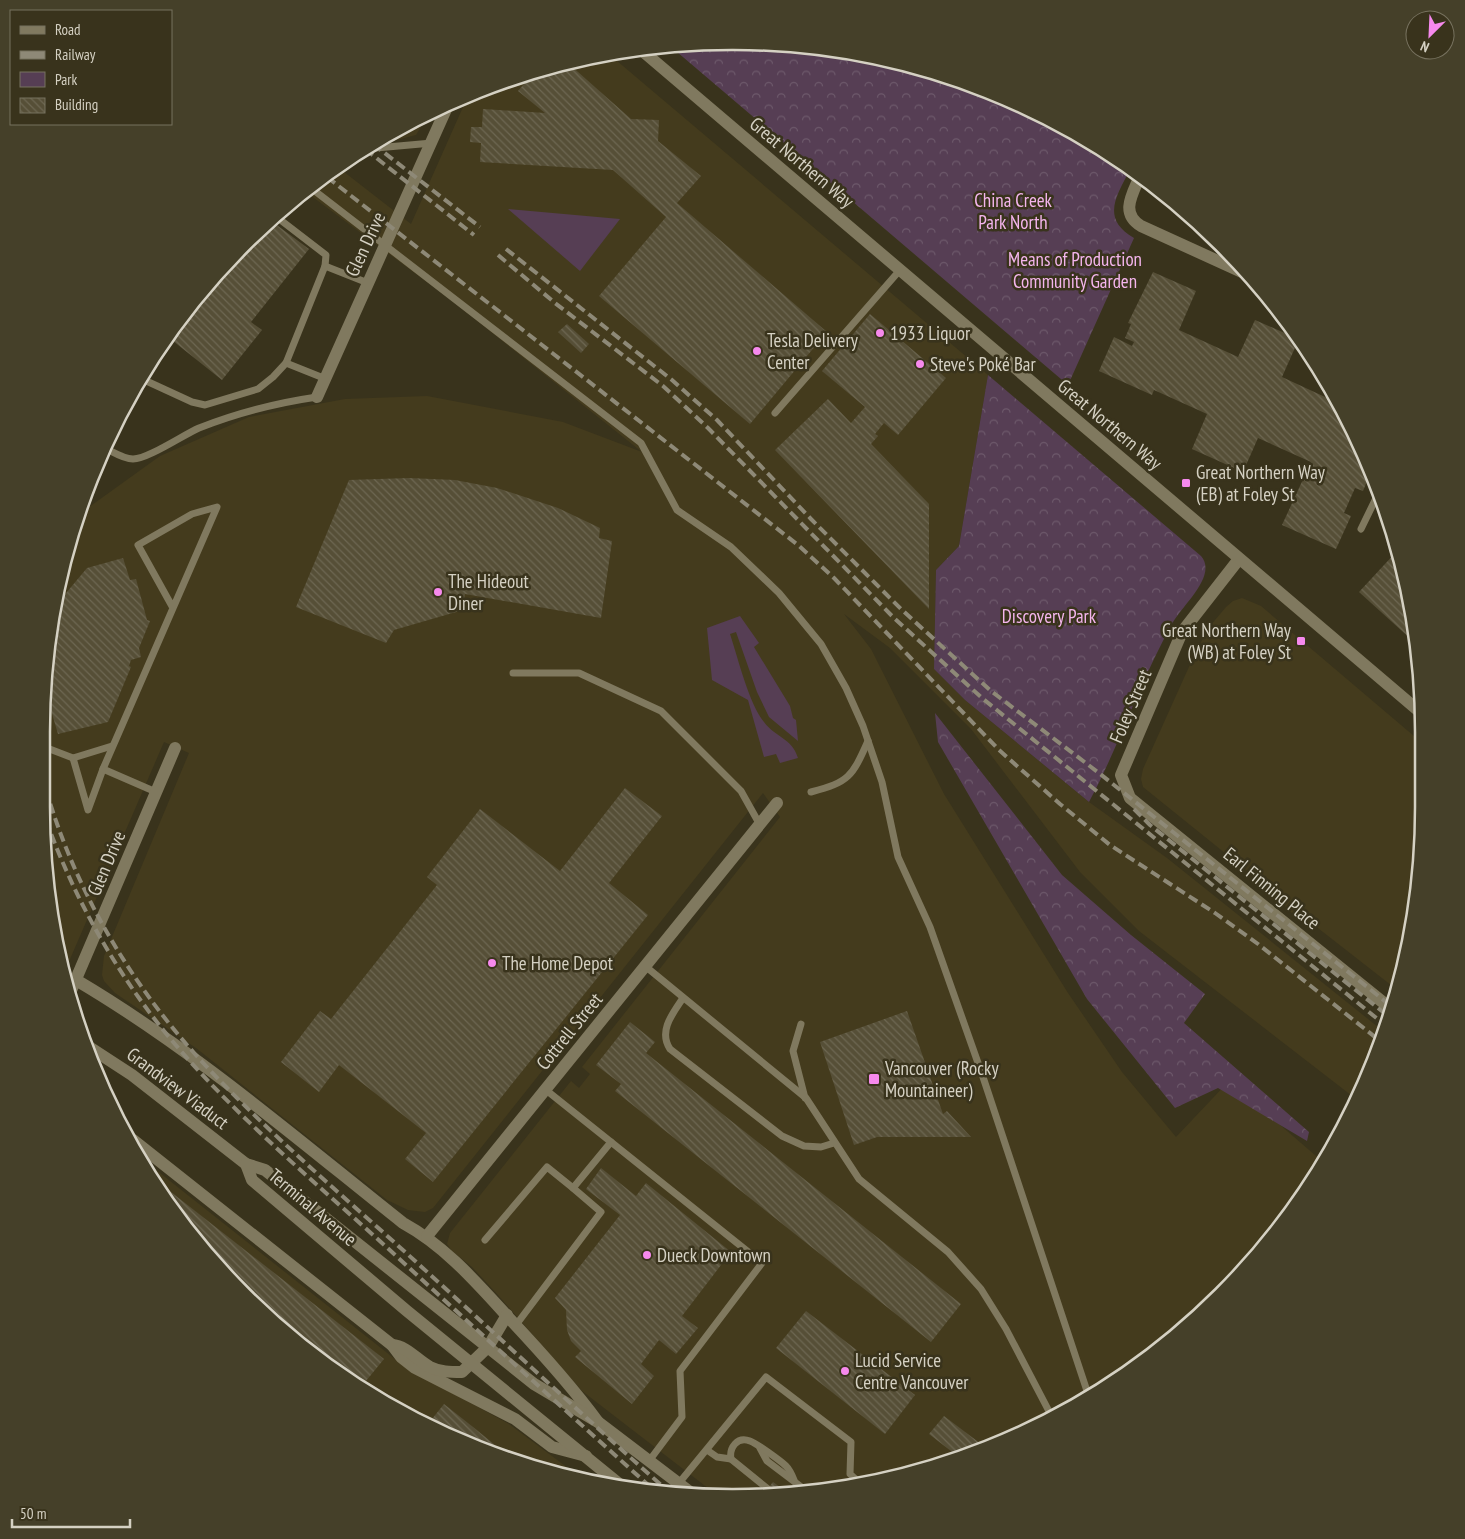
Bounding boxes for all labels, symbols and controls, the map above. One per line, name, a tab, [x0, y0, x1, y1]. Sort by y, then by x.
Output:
legend	[10, 10, 172, 125]
north arrow	[1405, 10, 1455, 60]
text: Road	[55, 20, 81, 39]
text: N	[1418, 37, 1432, 57]
text: Railway	[55, 45, 96, 64]
text: Park	[55, 70, 77, 89]
text: Building	[55, 95, 98, 114]
street label: Great Northern Way	[745, 111, 860, 213]
park label: China Creek Park North	[974, 188, 1052, 234]
street label: Glen Drive	[340, 208, 390, 280]
park label: Means of Production Community Garden	[1008, 247, 1142, 293]
place label: 1933 Liquor	[890, 321, 971, 345]
marker: 1933 Liquor	[874, 327, 886, 339]
place label: Tesla Delivery Center	[767, 328, 859, 374]
marker: Tesla Delivery Center	[751, 345, 763, 357]
place label: Steve's Poké Bar	[930, 352, 1036, 376]
marker: Steve's Poké Bar	[914, 358, 926, 370]
street label: Great Northern Way	[1053, 373, 1168, 475]
place label: Great Northern Way (EB) at Foley St	[1196, 460, 1326, 506]
marker: Great Northern Way (EB) at Foley St	[1180, 477, 1192, 489]
place label: The Hideout Diner	[448, 569, 529, 615]
marker: The Hideout Diner	[432, 586, 444, 598]
park label: Discovery Park	[1002, 604, 1097, 628]
place label: Great Northern Way (WB) at Foley St	[1162, 618, 1292, 664]
marker: Great Northern Way (WB) at Foley St	[1295, 635, 1307, 647]
street label: Foley Street	[1104, 665, 1157, 747]
street label: Glen Drive	[82, 827, 130, 899]
street label: Earl Finning Place	[1219, 842, 1325, 934]
place label: The Home Depot	[502, 951, 614, 975]
marker: The Home Depot	[486, 957, 498, 969]
street label: Cottrell Street	[531, 987, 608, 1074]
street label: Grandview Viaduct	[122, 1042, 234, 1135]
place label: Vancouver (Rocky Mountaineer)	[884, 1056, 999, 1102]
marker: Vancouver (Rocky Mountaineer)	[867, 1072, 881, 1086]
street label: Terminal Avenue	[264, 1163, 362, 1251]
place label: Dueck Downtown	[657, 1243, 771, 1267]
marker: Dueck Downtown	[641, 1249, 653, 1261]
place label: Lucid Service Centre Vancouver	[855, 1348, 969, 1394]
marker: Lucid Service Centre Vancouver	[839, 1365, 851, 1377]
scale bar	[12, 1496, 130, 1528]
text: 50 m	[20, 1504, 46, 1523]

